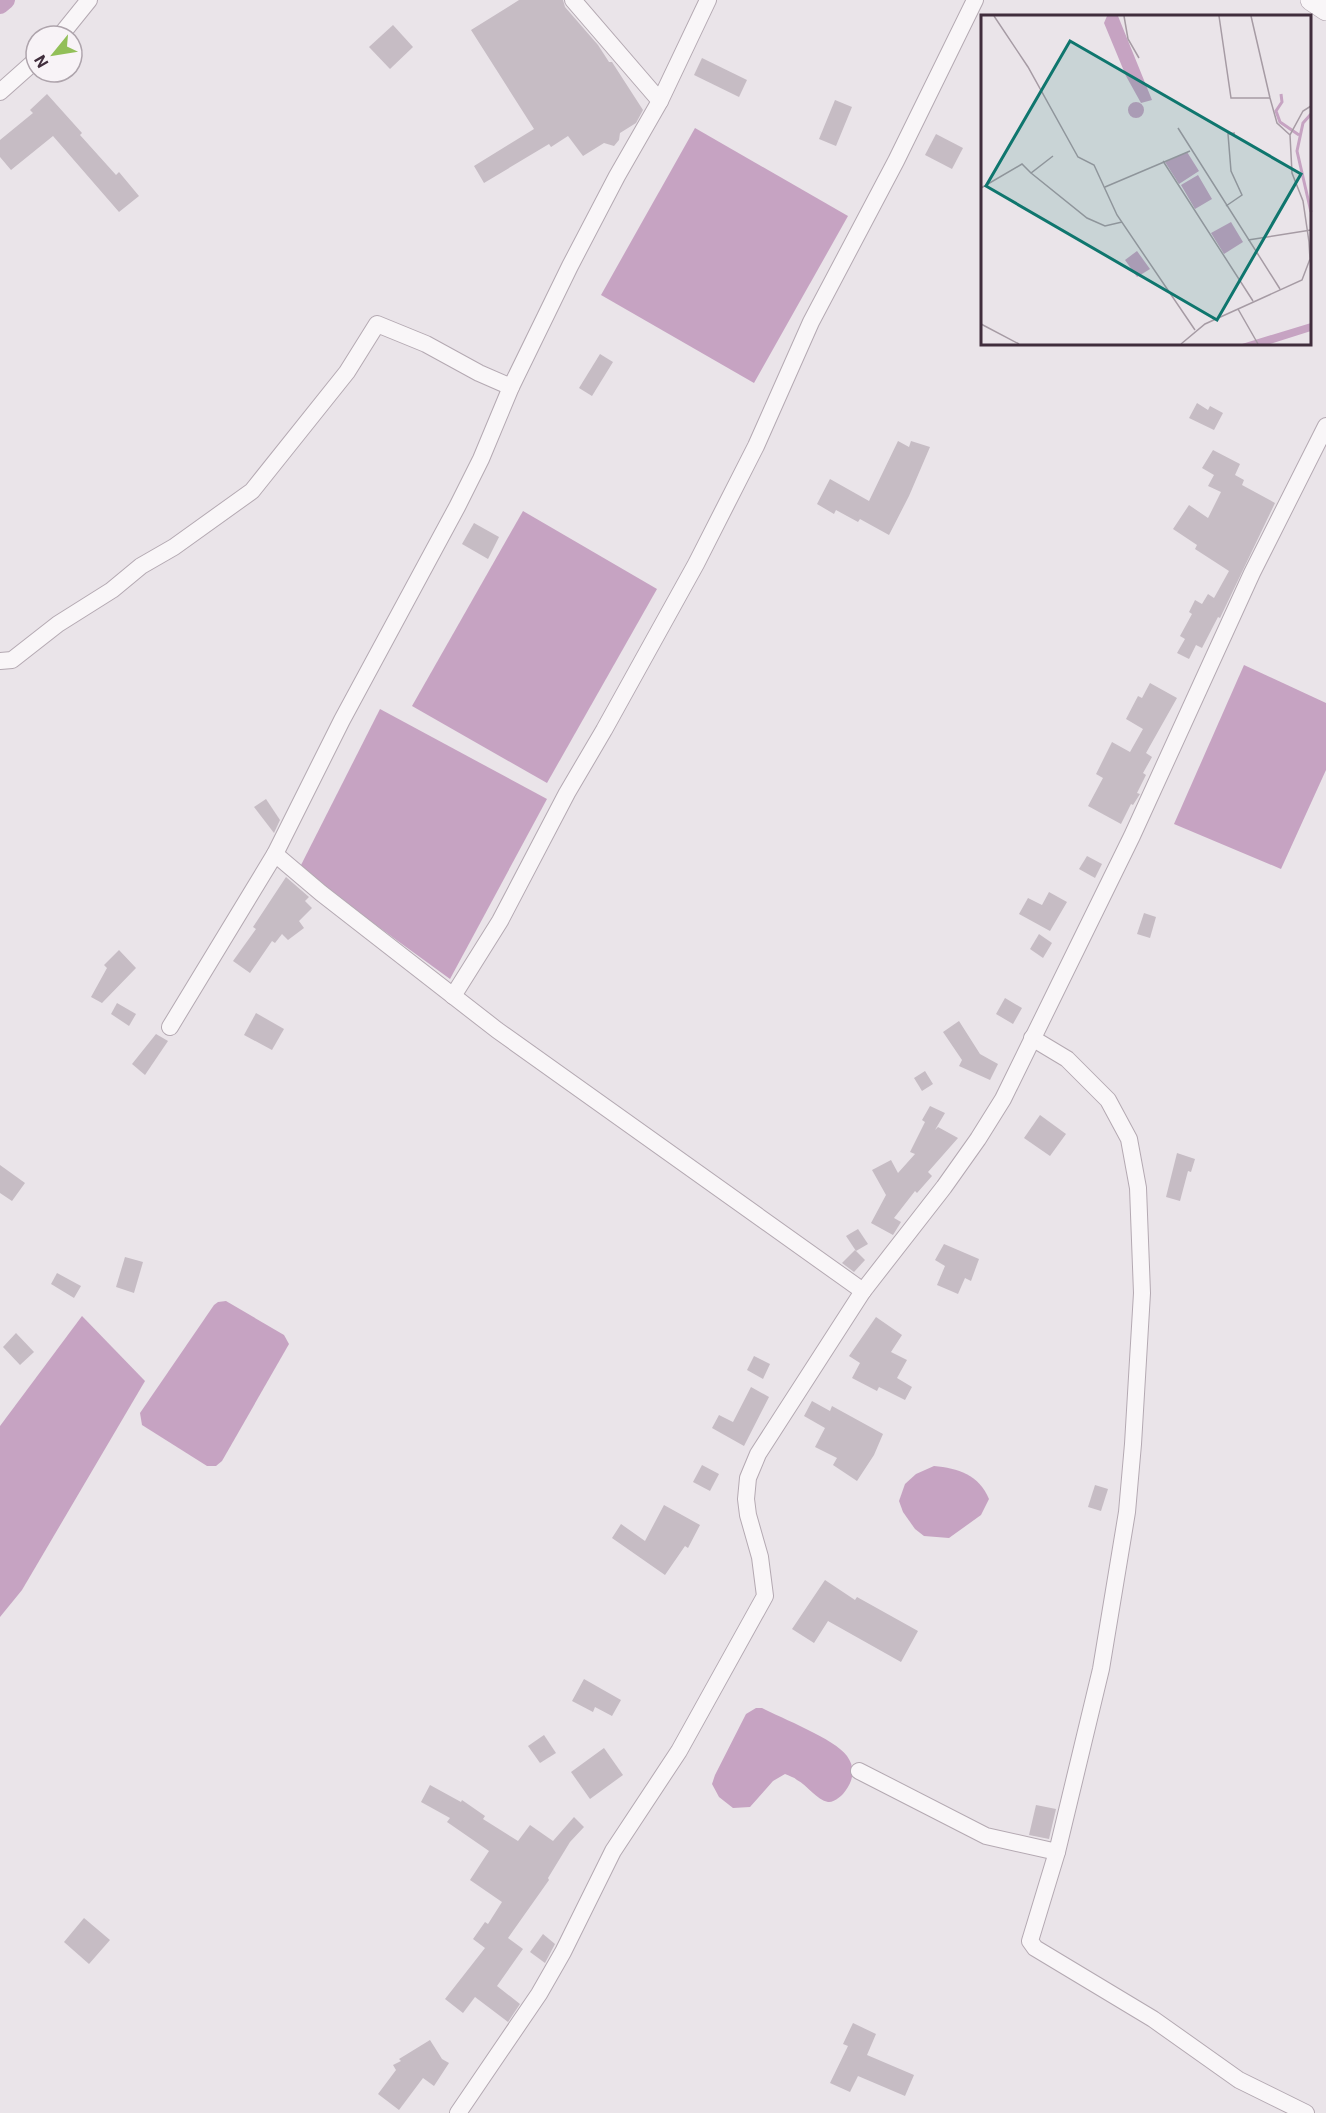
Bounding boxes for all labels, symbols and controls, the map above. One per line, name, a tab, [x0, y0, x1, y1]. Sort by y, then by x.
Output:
inset map	[981, 15, 1311, 345]
north arrow	[24, 24, 84, 84]
text: N	[30, 52, 52, 71]

